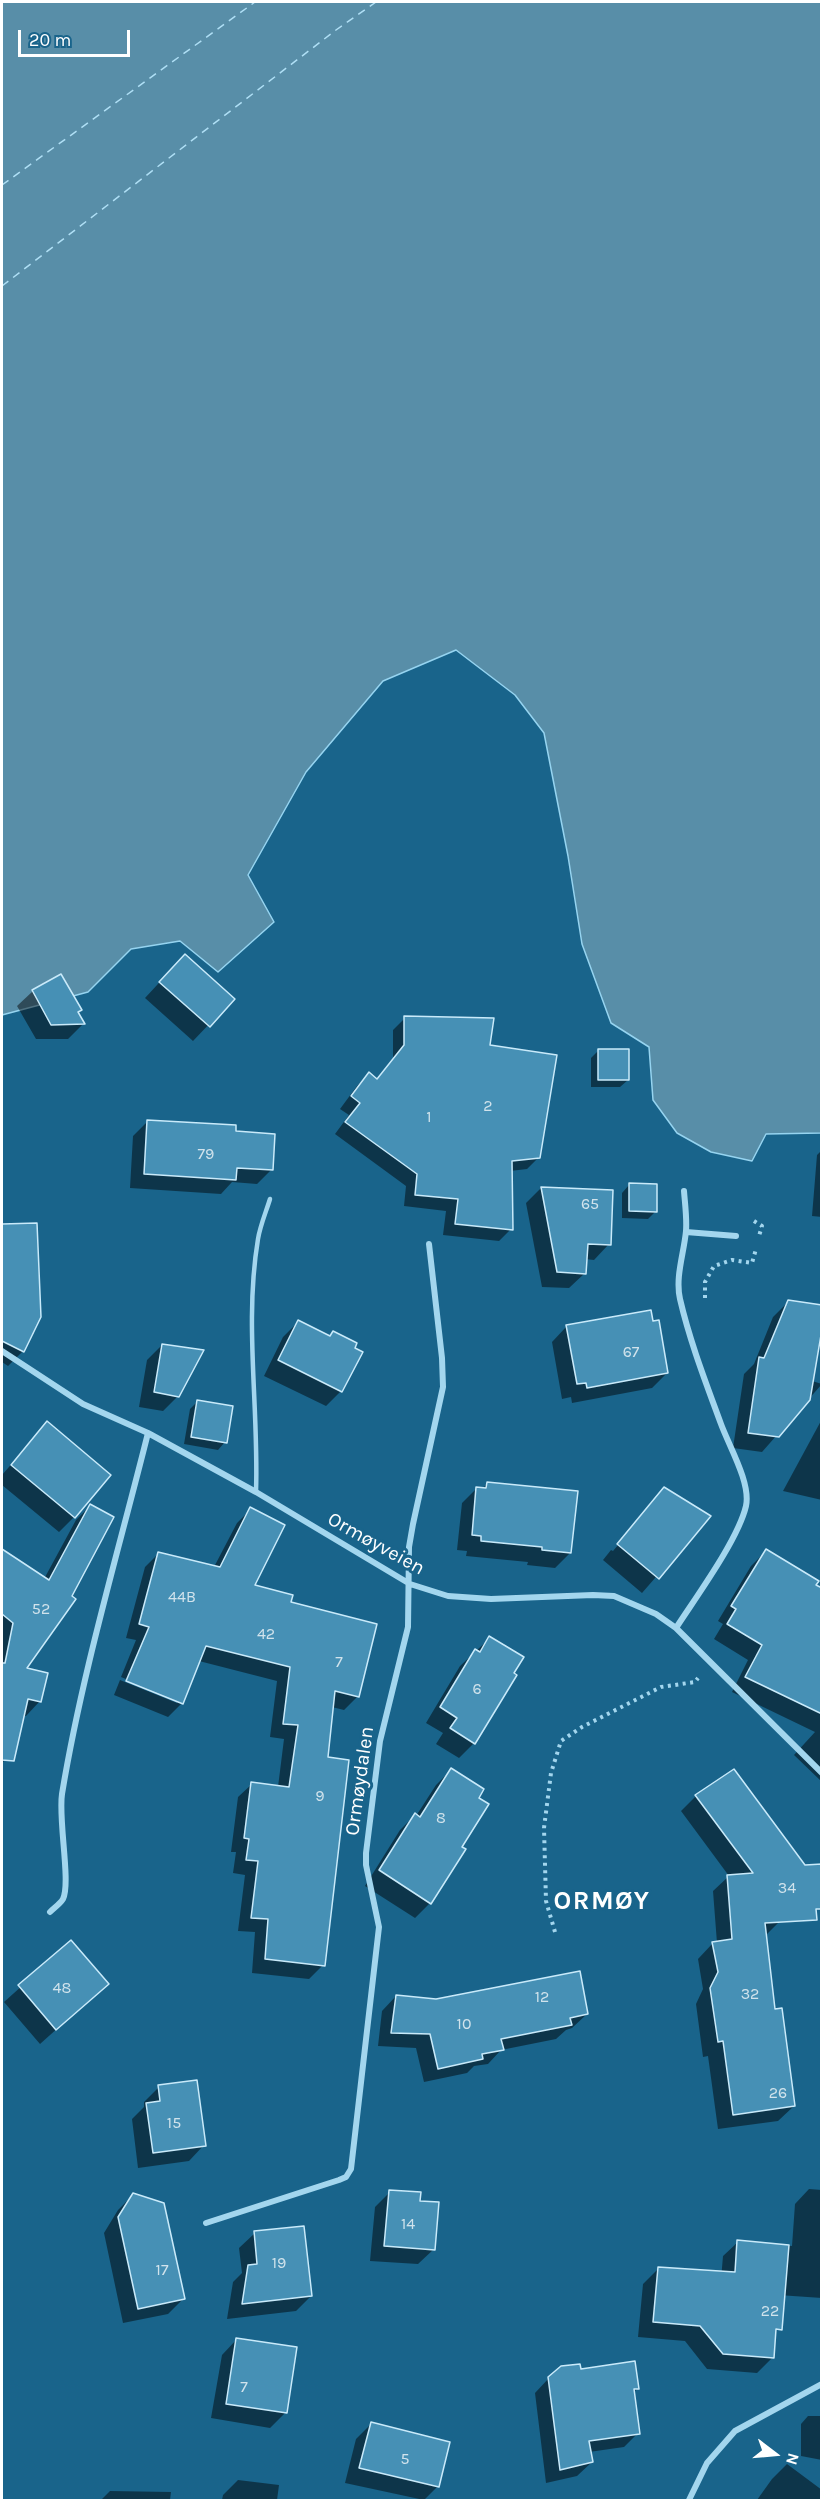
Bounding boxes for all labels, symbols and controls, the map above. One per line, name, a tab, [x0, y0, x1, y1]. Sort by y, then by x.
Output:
scale bar	[21, 18, 134, 56]
text: 20 m	[29, 29, 71, 51]
house number: 2	[483, 1096, 493, 1116]
house number: 1	[426, 1107, 432, 1127]
house number: 79	[198, 1144, 214, 1164]
house number: 65	[581, 1194, 599, 1214]
house number: 67	[623, 1342, 639, 1362]
street label: Ormøyveien	[323, 1507, 429, 1581]
house number: 44B	[168, 1587, 196, 1607]
house number: 52	[32, 1599, 50, 1619]
house number: 42	[257, 1624, 275, 1644]
house number: 7	[335, 1652, 343, 1672]
house number: 6	[472, 1679, 482, 1699]
street label: Ormøydalen	[340, 1725, 380, 1837]
house number: 9	[315, 1786, 325, 1806]
house number: 8	[436, 1808, 446, 1828]
house number: 34	[778, 1878, 796, 1898]
district label: ORMØY	[553, 1886, 651, 1918]
house number: 48	[53, 1978, 71, 1998]
house number: 32	[741, 1984, 759, 2004]
house number: 12	[535, 1987, 549, 2007]
house number: 10	[457, 2014, 471, 2034]
house number: 26	[769, 2083, 787, 2103]
house number: 15	[167, 2113, 181, 2133]
house number: 14	[401, 2214, 415, 2234]
house number: 19	[272, 2253, 286, 2273]
house number: 17	[156, 2260, 168, 2280]
house number: 22	[761, 2301, 779, 2321]
house number: 7	[240, 2377, 248, 2397]
north arrow	[745, 2424, 805, 2484]
house number: 5	[400, 2449, 410, 2469]
text: N	[782, 2451, 804, 2467]

